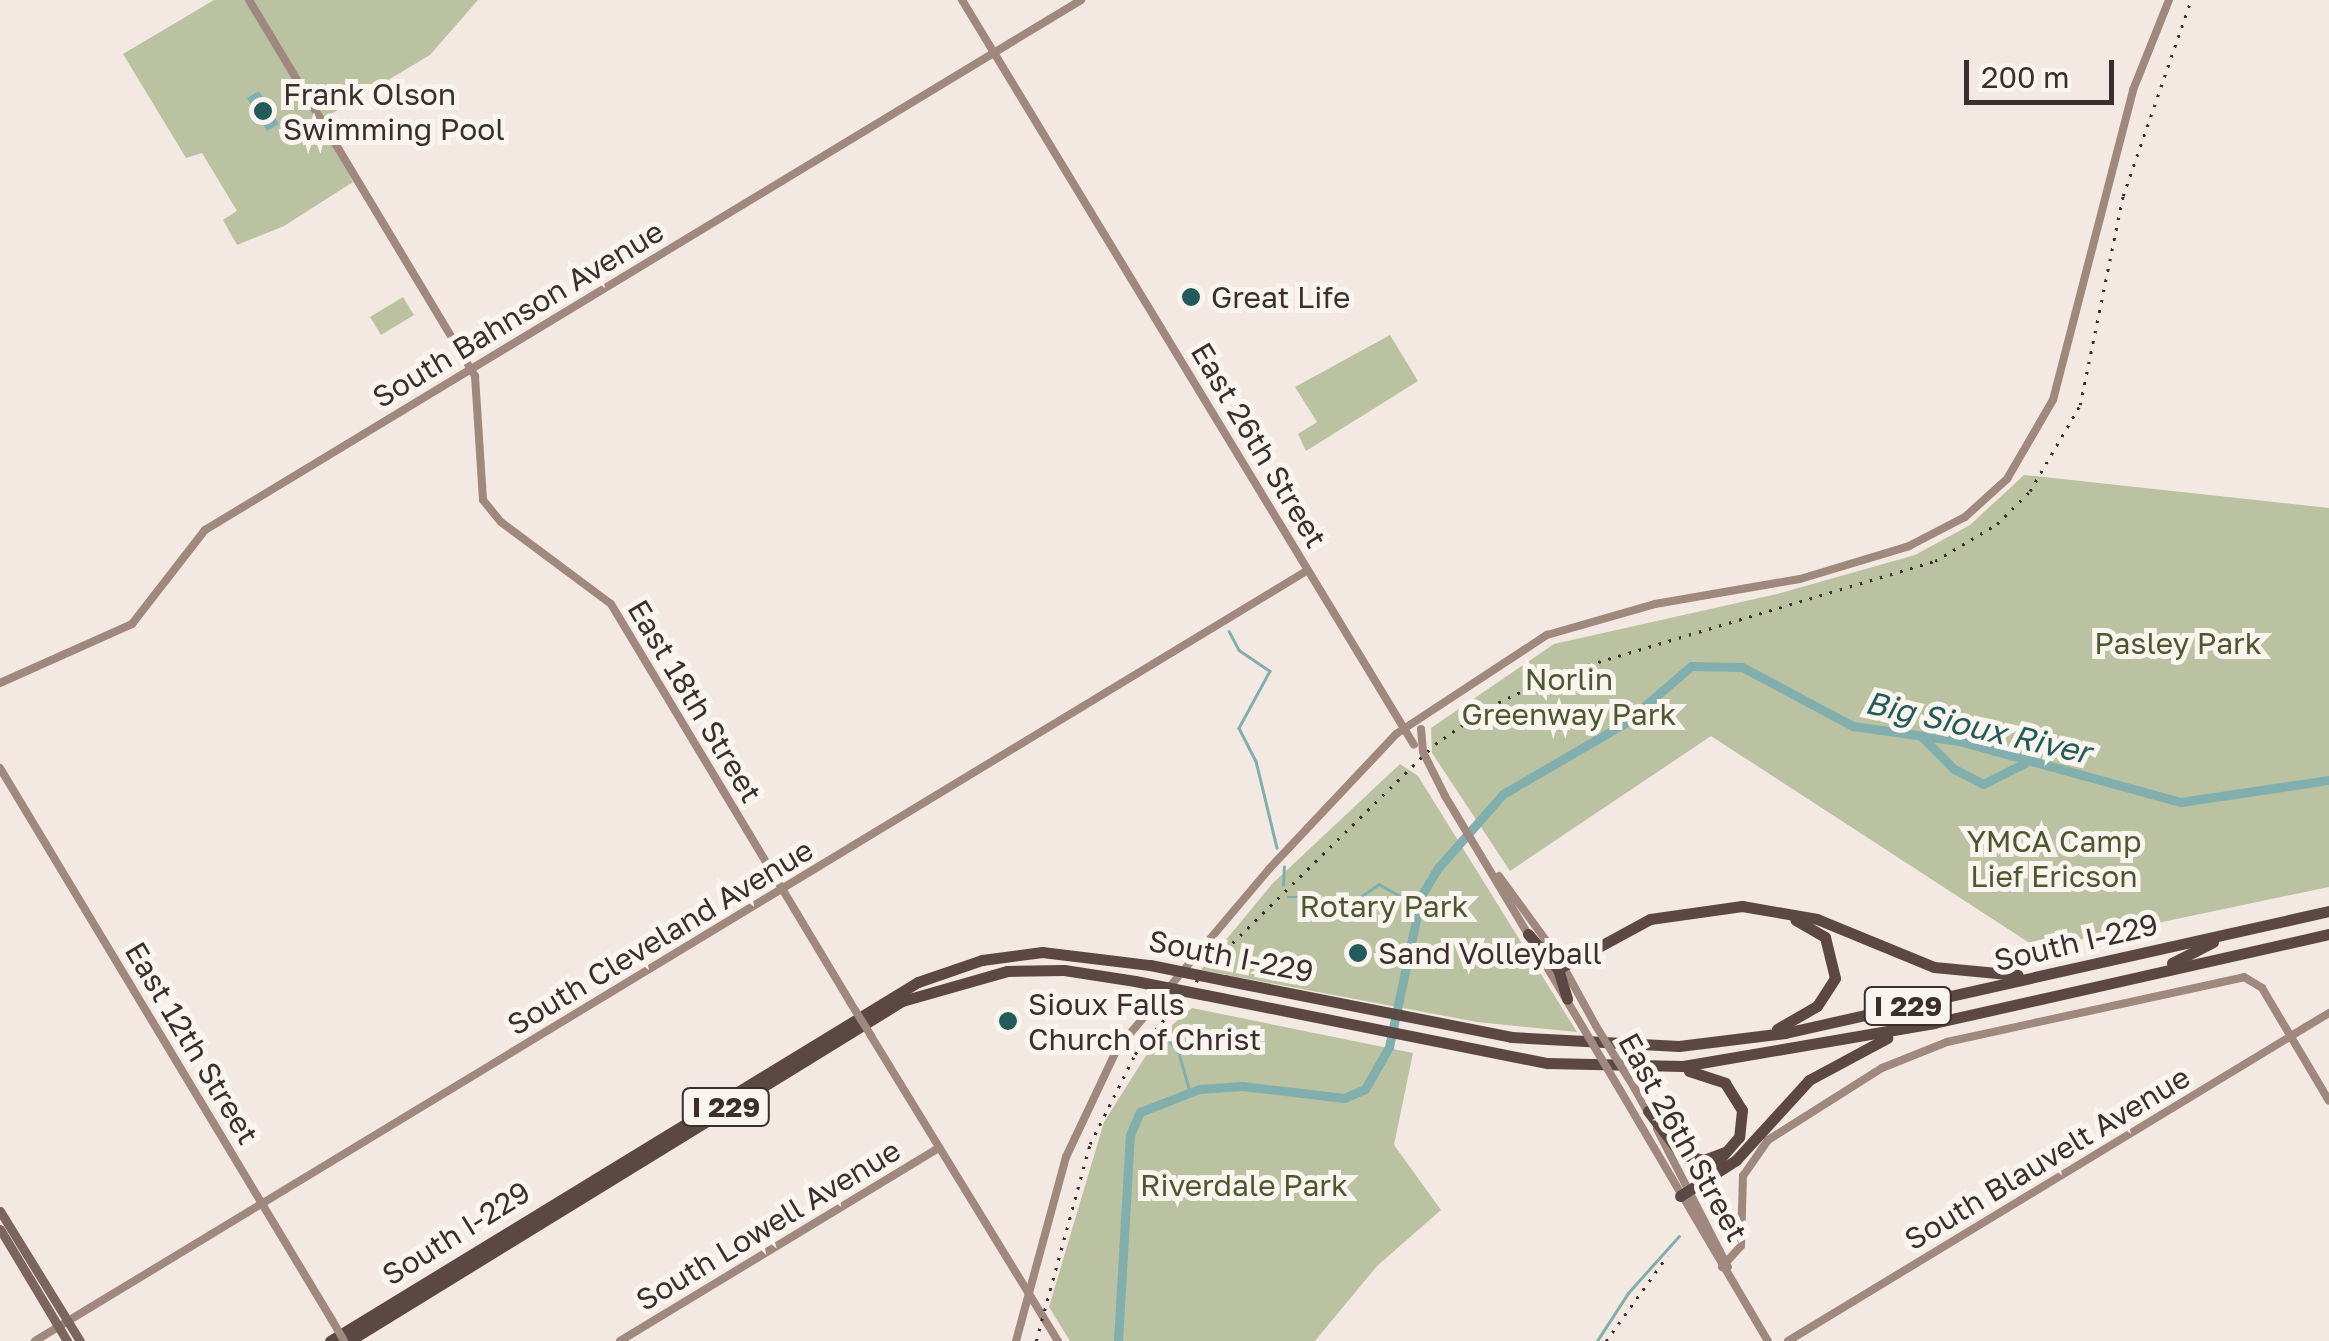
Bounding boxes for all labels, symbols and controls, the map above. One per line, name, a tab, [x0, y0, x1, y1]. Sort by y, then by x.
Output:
scale bar	[1969, 40, 2119, 102]
text: 200 m	[1981, 59, 2070, 95]
place label: Frank Olson Swimming Pool	[283, 76, 505, 146]
marker: Frank Olson Swimming Pool	[252, 100, 274, 122]
street label: South Bahnson Avenue	[366, 213, 670, 415]
place label: Great Life	[1211, 279, 1350, 315]
marker: Great Life	[1180, 286, 1202, 308]
street label: East 26th Street	[1184, 336, 1334, 554]
street label: East 18th Street	[620, 593, 770, 809]
park label: Pasley Park	[2094, 625, 2262, 661]
park label: Norlin Greenway Park	[1462, 661, 1676, 732]
water label: Big Sioux River	[1862, 682, 2094, 772]
park label: YMCA Camp Lief Ericson	[1967, 823, 2141, 894]
street label: South Cleveland Avenue	[501, 831, 819, 1043]
park label: Rotary Park	[1300, 888, 1468, 924]
street label: South I-229	[1991, 906, 2161, 978]
street label: South I-229	[1146, 922, 1316, 990]
place label: Sand Volleyball	[1378, 935, 1602, 971]
street label: East 12th Street	[118, 936, 266, 1150]
marker: Sand Volleyball	[1347, 942, 1369, 964]
road number: I 229	[1863, 983, 1953, 1029]
place label: Sioux Falls Church of Christ	[1028, 986, 1261, 1056]
marker: Sioux Falls Church of Christ	[997, 1010, 1019, 1032]
street label: East 26th Street	[1611, 1027, 1755, 1247]
street label: South Blauvelt Avenue	[1898, 1059, 2196, 1257]
road number: I 229	[681, 1084, 771, 1130]
street label: South Lowell Avenue	[629, 1132, 907, 1318]
park label: Riverdale Park	[1140, 1167, 1348, 1203]
street label: South I-229	[376, 1173, 536, 1293]

